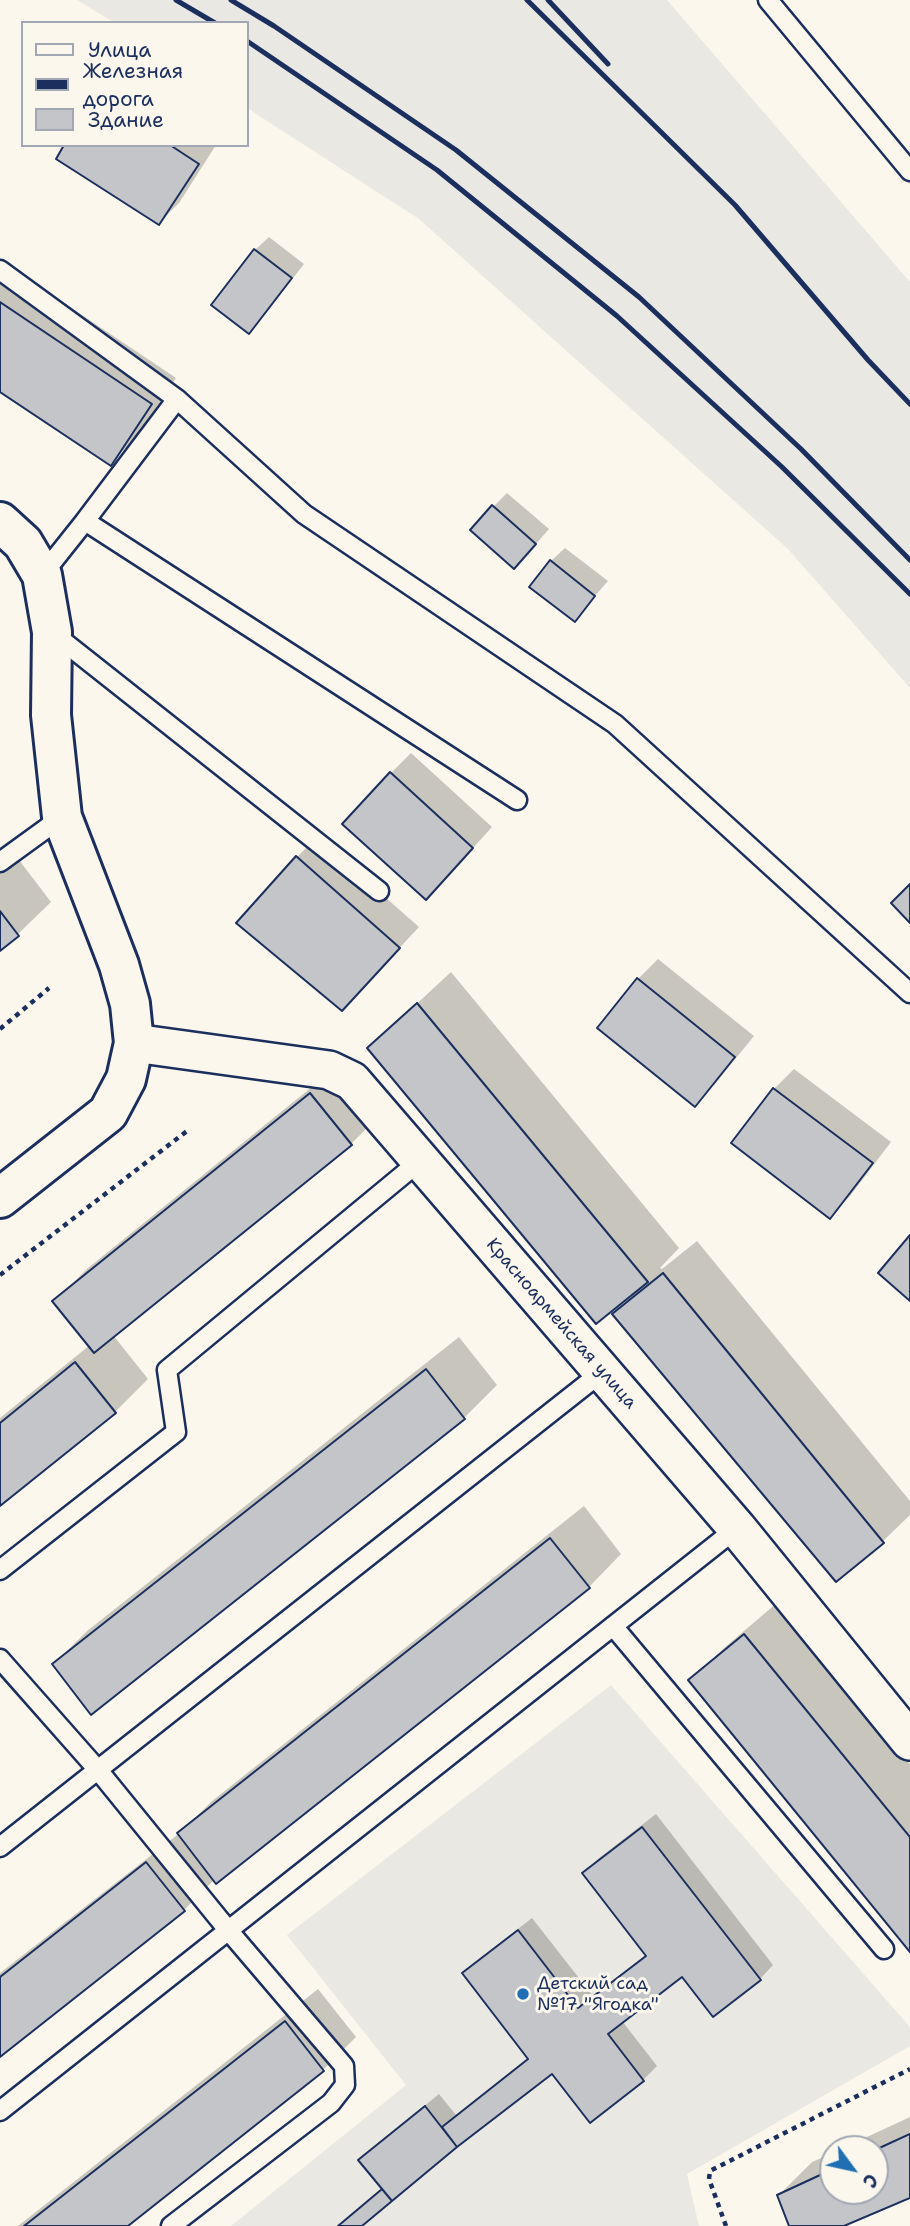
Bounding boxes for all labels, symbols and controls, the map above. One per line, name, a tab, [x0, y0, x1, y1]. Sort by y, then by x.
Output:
legend	[21, 21, 248, 147]
text: Улица	[88, 36, 151, 64]
text: Железная дорога	[83, 57, 183, 113]
text: Здание	[88, 106, 164, 134]
street label: Красноармейская улица	[481, 1234, 641, 1414]
place label: Детский сад №17 "Ягодка"	[537, 1973, 659, 2016]
marker: Детский сад №17 "Ягодка"	[515, 1986, 531, 2002]
north arrow	[819, 2135, 889, 2205]
text: С	[857, 2169, 884, 2192]

